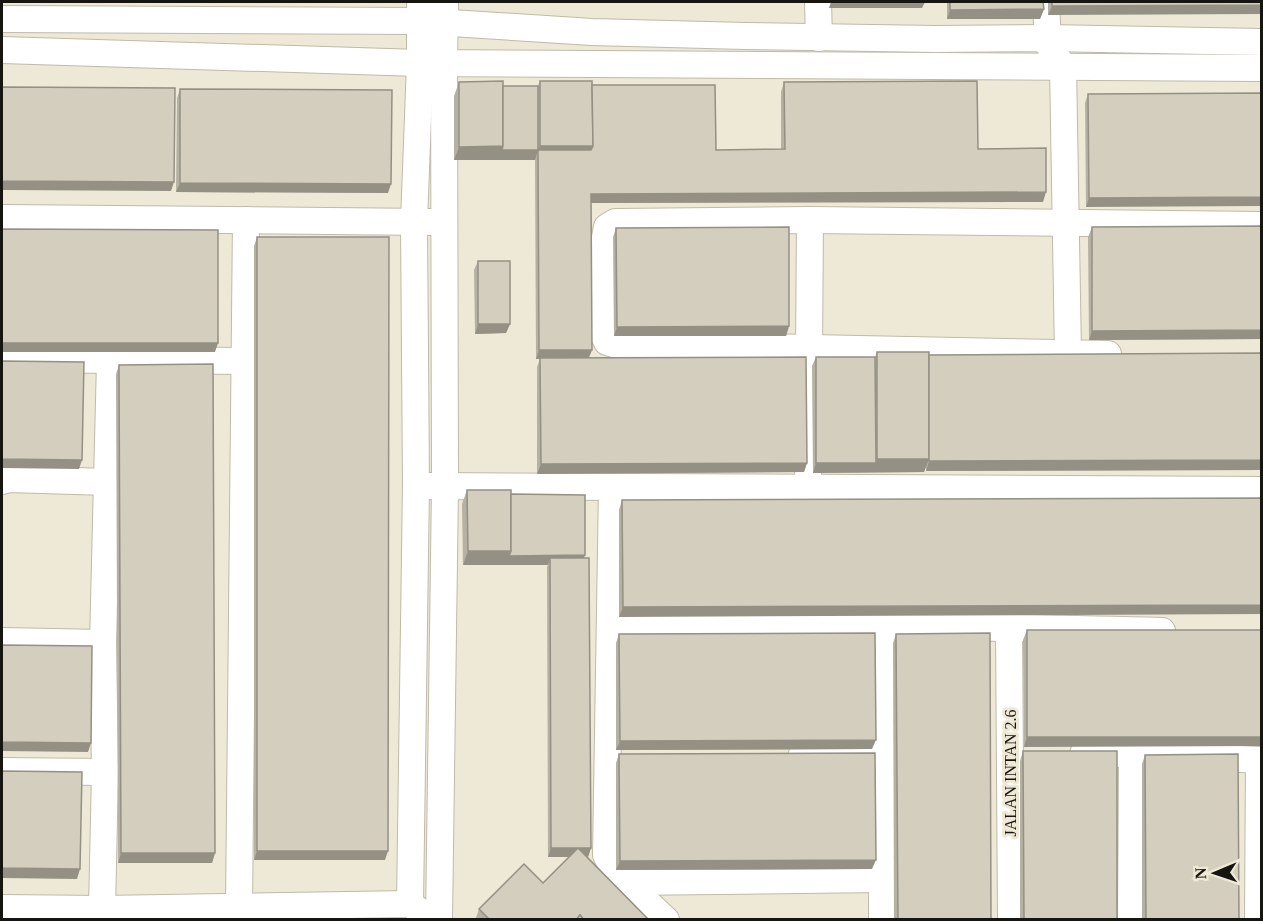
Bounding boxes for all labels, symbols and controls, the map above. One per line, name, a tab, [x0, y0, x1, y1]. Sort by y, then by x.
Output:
street label: JALAN INTAN 2.6	[1002, 709, 1019, 837]
north arrow	[1185, 843, 1245, 903]
text: N	[1192, 867, 1209, 880]

